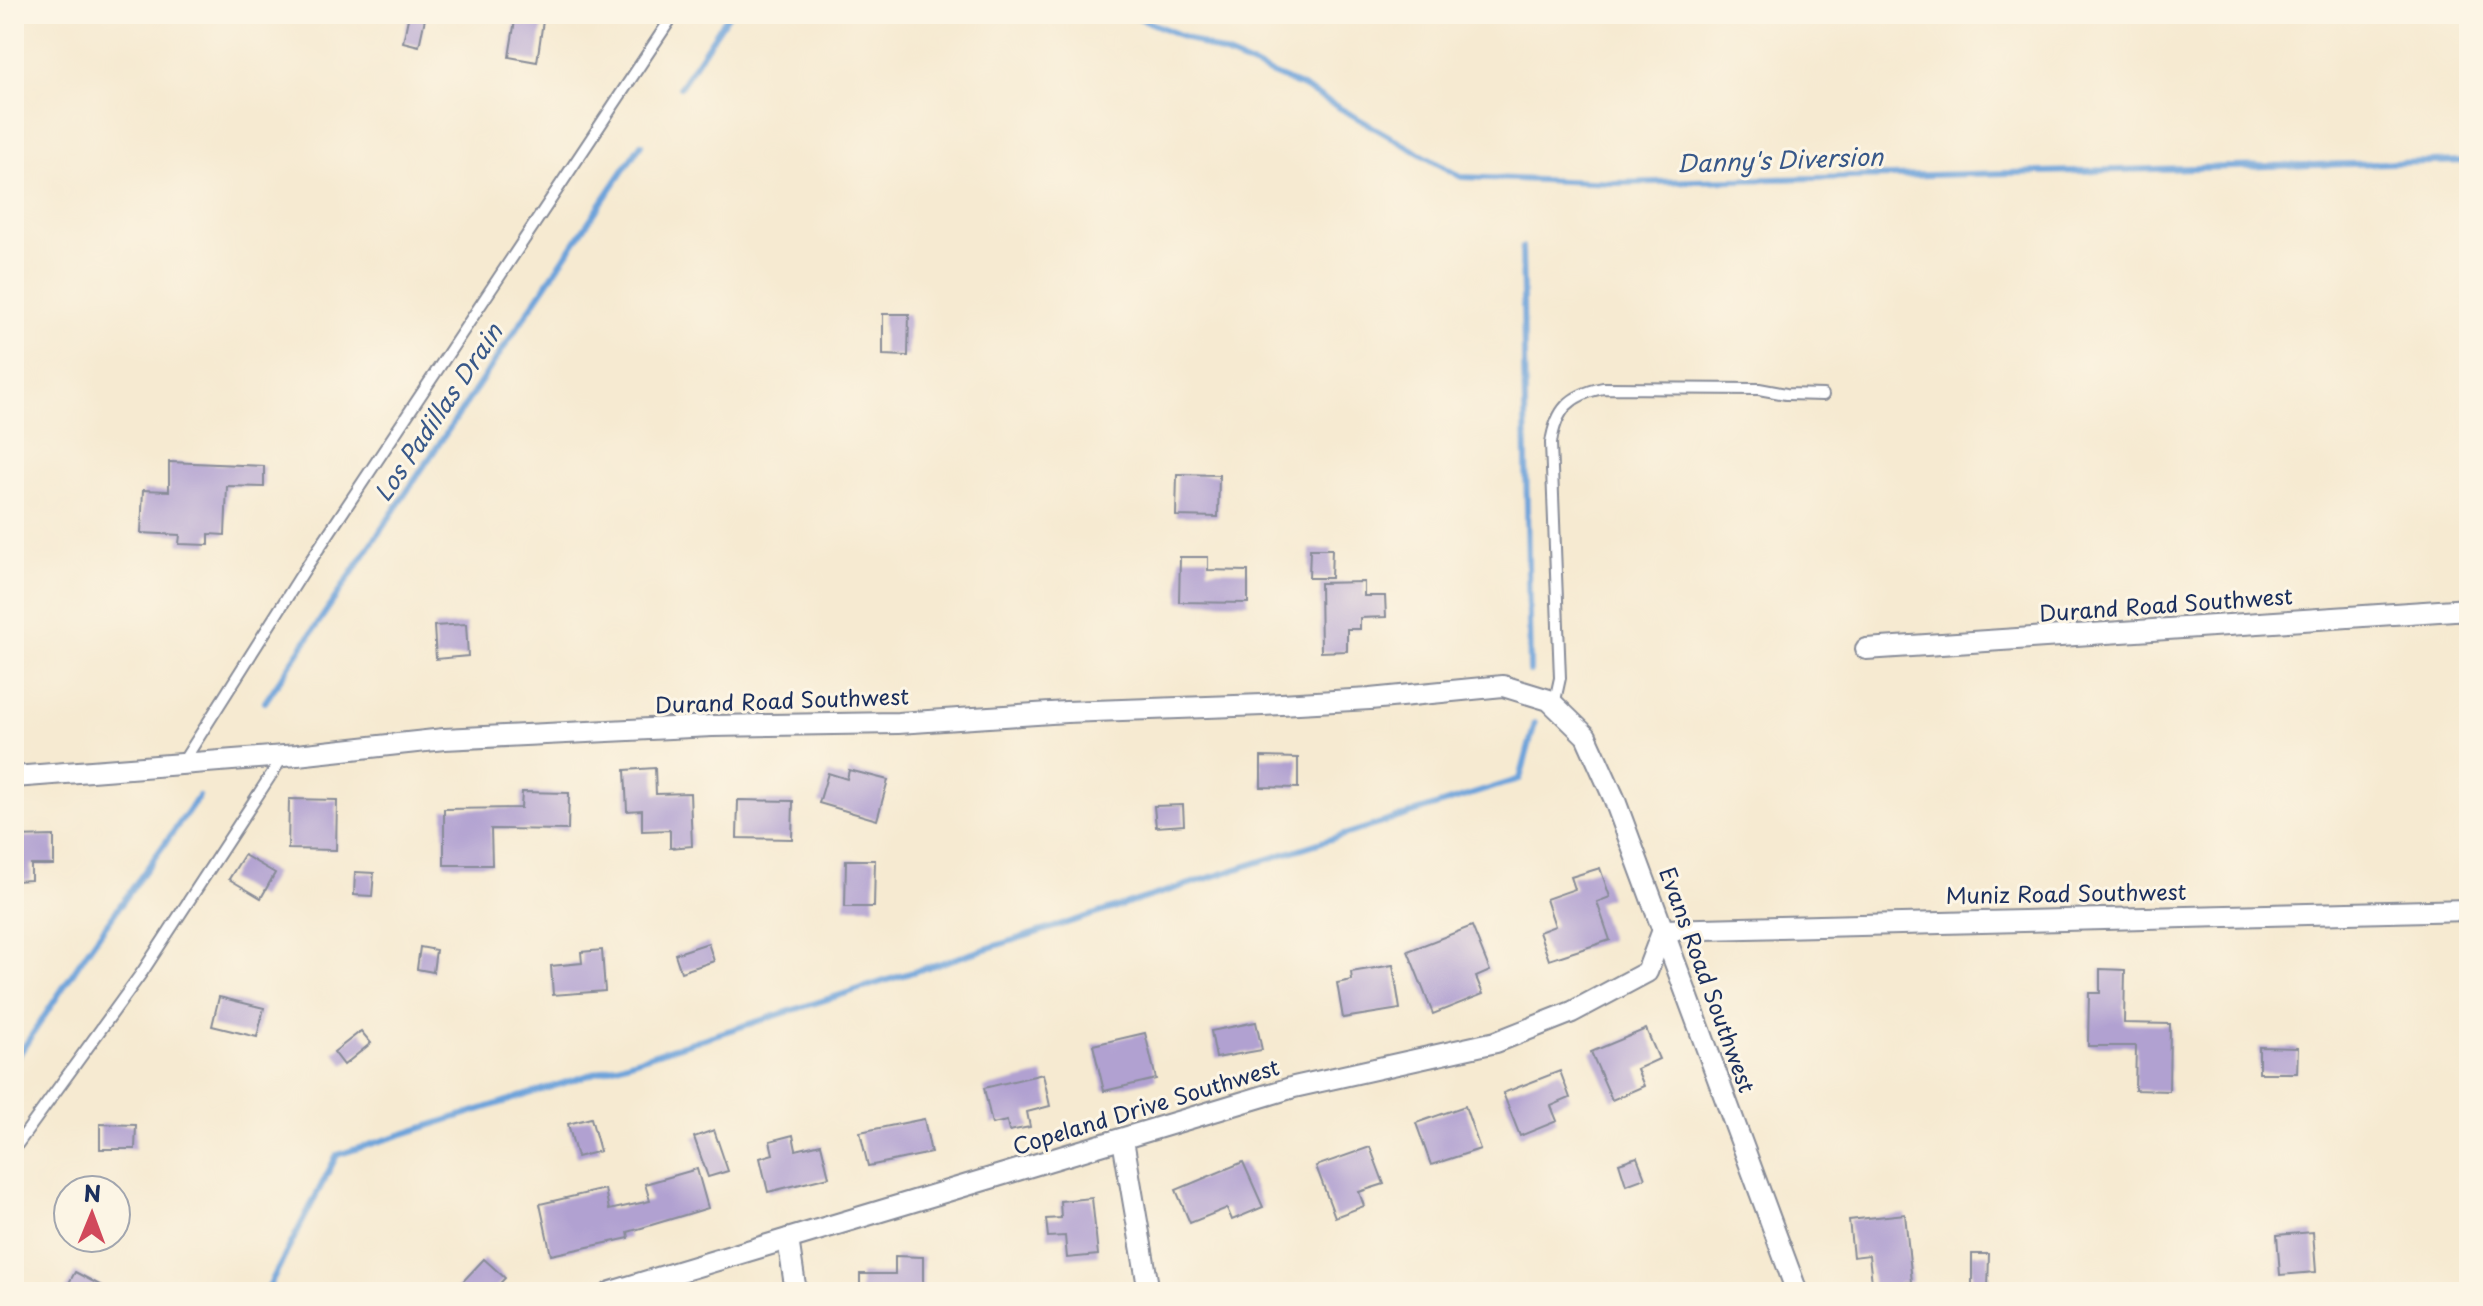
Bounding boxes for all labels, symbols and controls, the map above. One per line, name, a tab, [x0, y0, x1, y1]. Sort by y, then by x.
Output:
water label: Danny's Diversion	[1676, 137, 1885, 181]
water label: Los Padillas Drain	[364, 315, 511, 508]
street label: Durand Road Southwest	[2038, 578, 2294, 629]
street label: Durand Road Southwest	[654, 679, 910, 720]
street label: Evans Road Southwest	[1652, 862, 1765, 1097]
street label: Muniz Road Southwest	[1945, 874, 2187, 911]
street label: Copeland Drive Southwest	[1008, 1049, 1283, 1162]
north arrow	[52, 1174, 132, 1254]
text: N	[83, 1176, 101, 1209]

